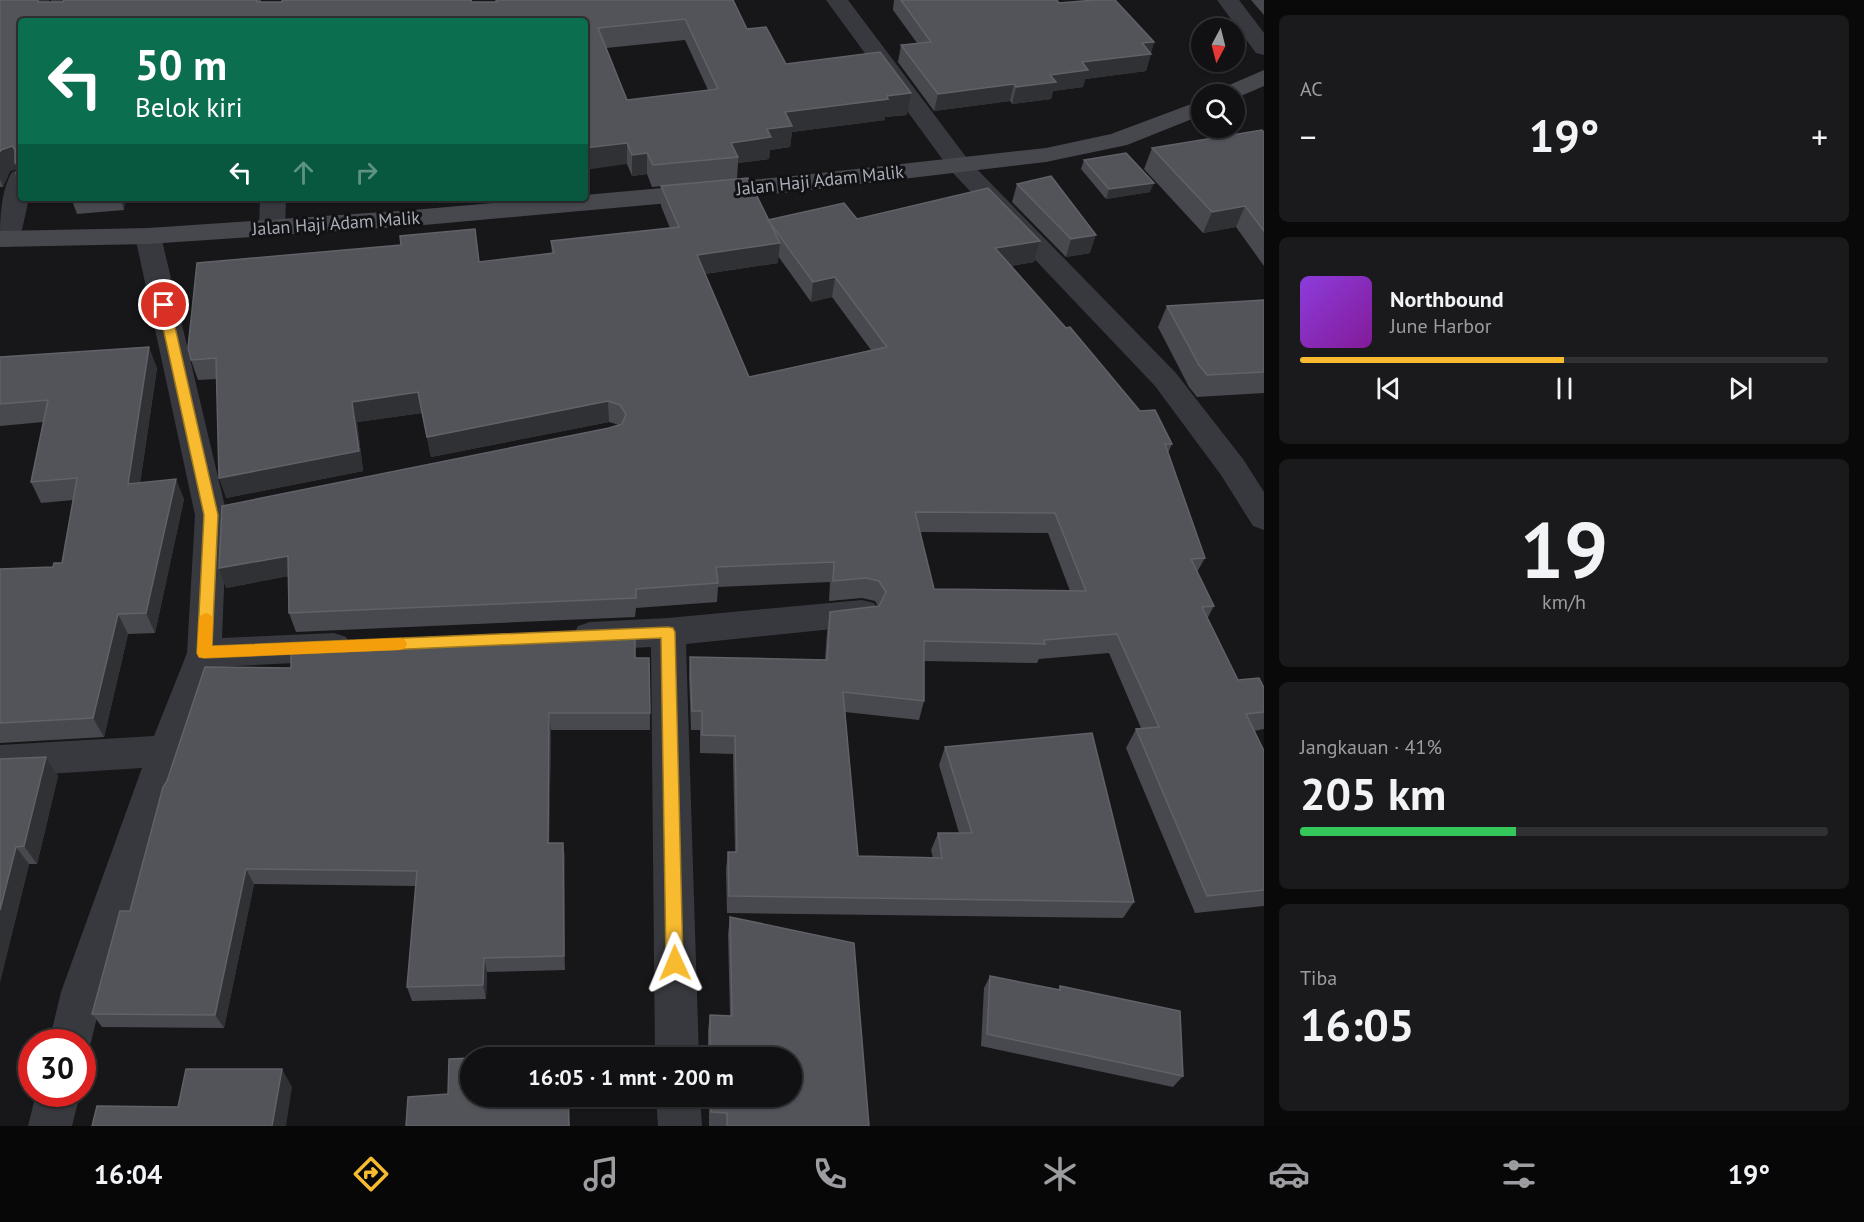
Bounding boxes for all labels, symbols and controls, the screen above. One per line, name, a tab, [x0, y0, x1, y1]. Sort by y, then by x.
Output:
north arrow	[1191, 18, 1245, 72]
map controls	[1191, 18, 1245, 138]
text: 50 m	[135, 37, 227, 92]
icon: left	[36, 42, 114, 120]
text: AC	[1300, 76, 1323, 102]
button: search	[1191, 84, 1245, 138]
text: Belok kiri	[135, 90, 243, 124]
text: 19°	[1529, 106, 1599, 164]
text: −	[1300, 115, 1317, 158]
text: +	[1811, 115, 1828, 158]
icon: left	[224, 156, 257, 189]
icon: ahead	[287, 156, 320, 189]
icon: right	[350, 156, 383, 189]
street label: Jalan Haji Adam Malik	[734, 160, 905, 200]
street label: Jalan Haji Adam Malik	[250, 206, 421, 240]
pin	[138, 279, 189, 330]
text: Northbound	[1390, 285, 1504, 313]
icon: arrive	[147, 288, 180, 321]
text: June Harbor	[1390, 313, 1492, 339]
icon: previous	[1372, 372, 1405, 405]
icon: pause	[1548, 372, 1581, 405]
icon: next	[1724, 372, 1757, 405]
text: 19	[1520, 499, 1608, 600]
text: km/h	[1542, 589, 1586, 615]
text: Jangkauan · 41%	[1300, 734, 1442, 760]
text: 205 km	[1300, 764, 1446, 822]
position arrow	[643, 931, 707, 995]
text: Tiba	[1300, 965, 1337, 991]
text: 16:05	[1300, 995, 1414, 1053]
speed limit sign: 30	[18, 1029, 96, 1107]
text: 16:05 · 1 mnt · 200 m	[528, 1063, 734, 1091]
icon: directions	[350, 1153, 392, 1195]
icon: music	[580, 1153, 622, 1195]
icon: phone	[809, 1153, 851, 1195]
icon: climate	[1039, 1153, 1081, 1195]
icon: car	[1268, 1153, 1310, 1195]
icon: filters	[1498, 1153, 1540, 1195]
text: 16:04	[94, 1157, 162, 1191]
text: 19°	[1728, 1157, 1770, 1191]

